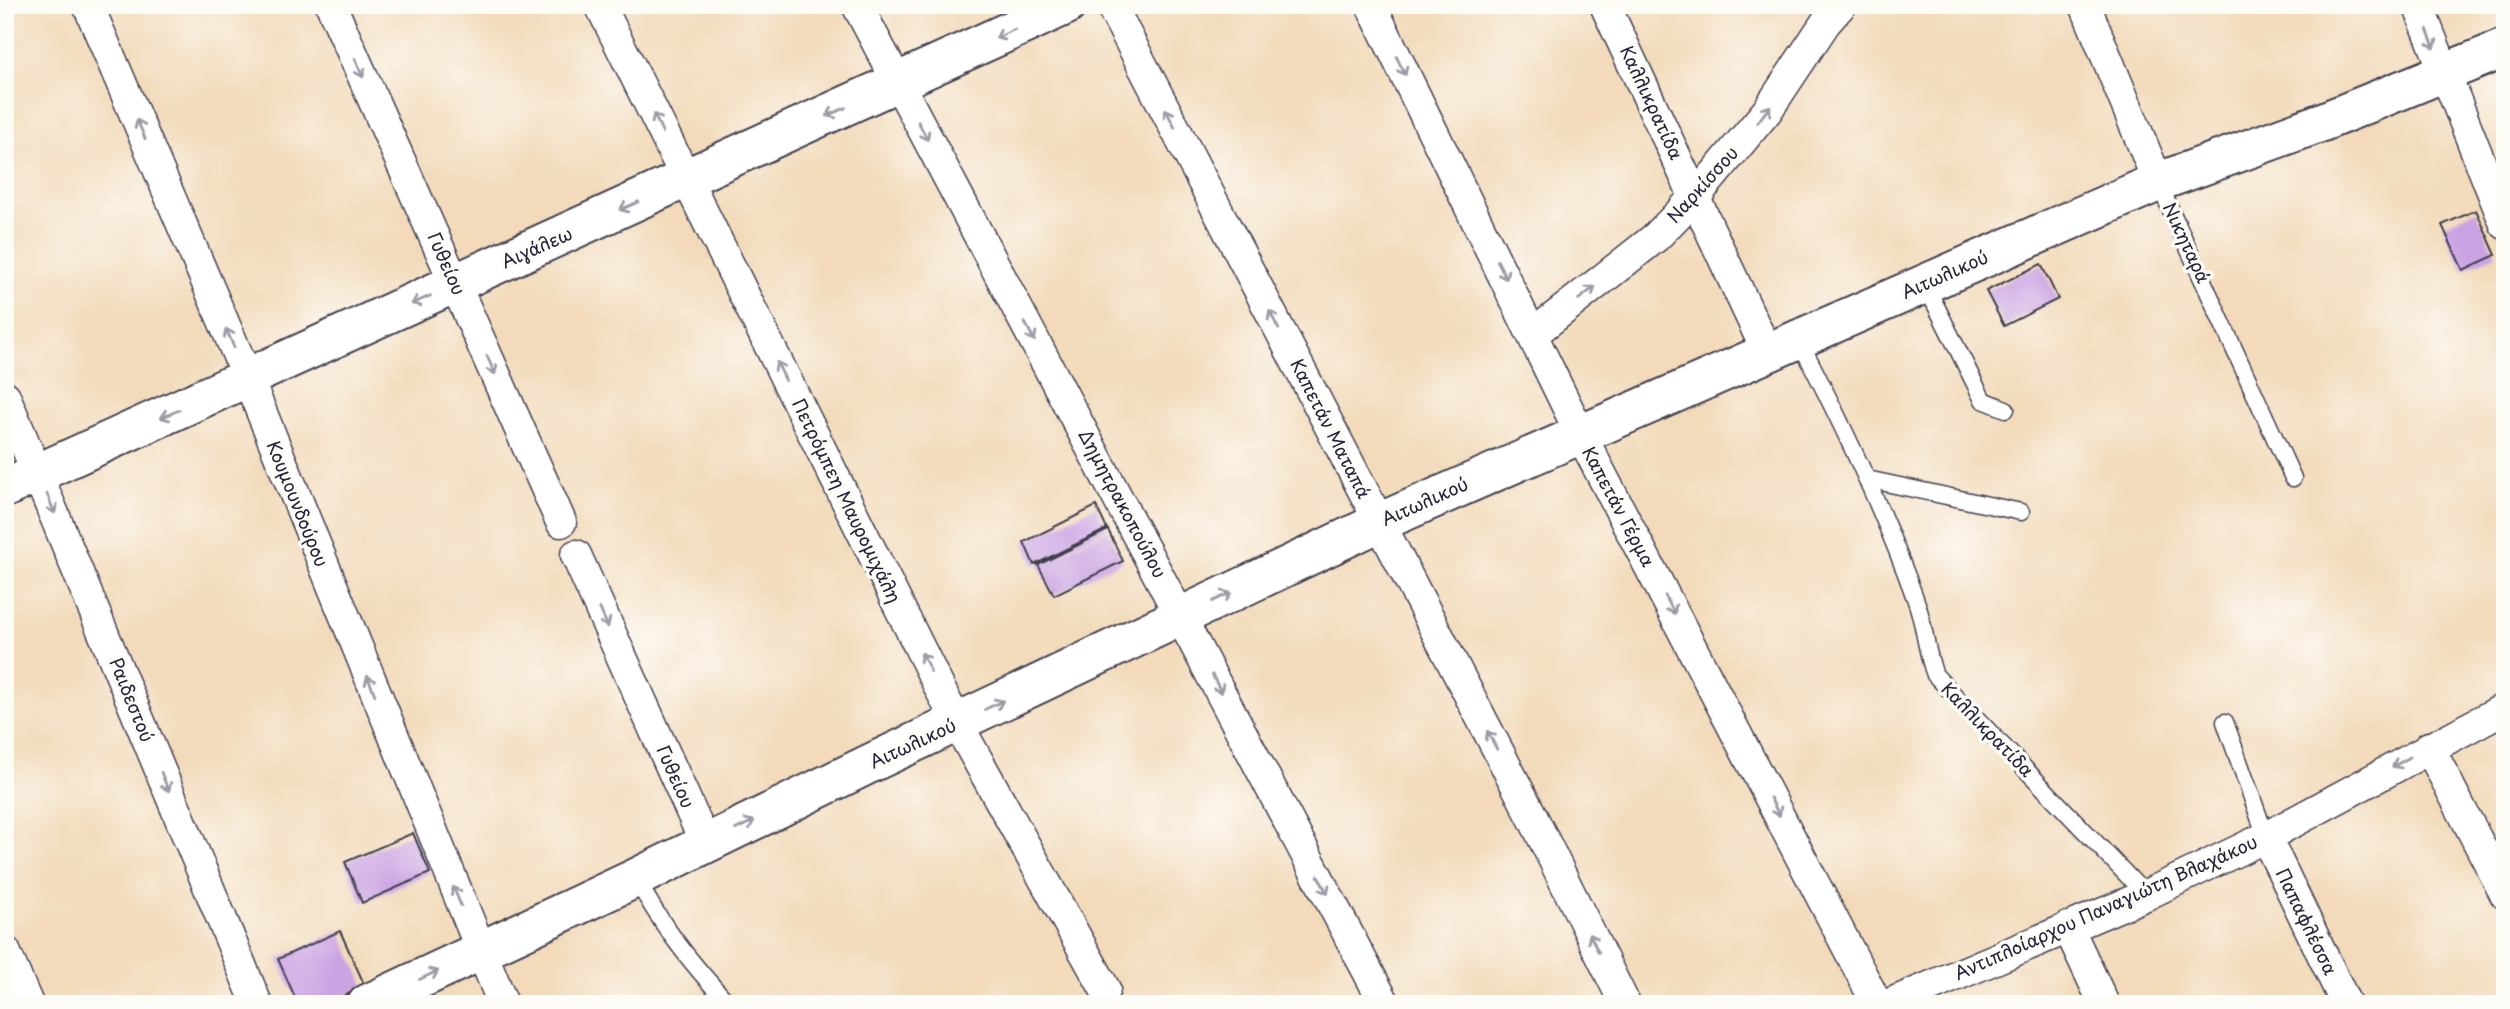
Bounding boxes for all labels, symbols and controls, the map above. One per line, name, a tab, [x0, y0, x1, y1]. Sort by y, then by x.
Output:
one-way arrow	[2426, 27, 2438, 49]
one-way arrow	[995, 28, 1016, 41]
street label: Καλλικρατίδα	[1614, 41, 1691, 164]
one-way arrow	[1395, 55, 1408, 76]
one-way arrow	[353, 56, 366, 78]
one-way arrow	[1756, 105, 1771, 124]
one-way arrow	[826, 106, 847, 119]
one-way arrow	[1162, 108, 1176, 129]
one-way arrow	[650, 113, 664, 134]
one-way arrow	[134, 119, 147, 140]
one-way arrow	[917, 120, 930, 141]
street label: Ναρκίσσου	[1660, 140, 1744, 228]
street label: Νικηταρά	[2157, 198, 2218, 287]
one-way arrow	[618, 200, 640, 213]
street label: Αιγάλεω	[497, 219, 576, 274]
street label: Γυθείου	[422, 228, 473, 299]
street label: Αιτωλικού	[1897, 242, 1992, 305]
one-way arrow	[1495, 259, 1509, 280]
one-way arrow	[1578, 285, 1596, 300]
one-way arrow	[411, 294, 433, 307]
one-way arrow	[1267, 310, 1280, 331]
one-way arrow	[1023, 321, 1037, 341]
one-way arrow	[223, 328, 236, 349]
one-way arrow	[485, 354, 498, 375]
street label: Καπετάν Ματαπά	[1284, 354, 1378, 503]
one-way arrow	[773, 361, 787, 382]
street label: Πετρόμπεη Μαυρομιχάλη	[786, 394, 909, 607]
one-way arrow	[159, 408, 181, 421]
street label: Δημητρακοπούλου	[1073, 424, 1174, 582]
street label: Κουμουνδούρου	[261, 436, 336, 571]
street label: Καπετάν Γέρμα	[1576, 441, 1662, 571]
street label: Αιτωλικού	[1377, 469, 1472, 532]
one-way arrow	[45, 493, 58, 514]
one-way arrow	[1211, 590, 1232, 604]
one-way arrow	[1663, 594, 1677, 615]
one-way arrow	[598, 606, 611, 628]
one-way arrow	[919, 652, 933, 673]
street label: Ραιδεστού	[103, 653, 162, 746]
one-way arrow	[1211, 673, 1224, 694]
one-way arrow	[364, 675, 377, 696]
street label: Καλλικρατίδα	[1936, 675, 2041, 783]
one-way arrow	[984, 698, 1005, 711]
street label: Αιτωλικού	[865, 711, 960, 774]
one-way arrow	[1484, 730, 1498, 750]
street label: Γυθείου	[651, 741, 702, 812]
one-way arrow	[2391, 755, 2411, 769]
one-way arrow	[160, 771, 173, 792]
one-way arrow	[1769, 796, 1782, 817]
one-way arrow	[734, 818, 755, 832]
street label: Αντιπλοίαρχου Παναγιώτη Βλαχάκου	[1949, 827, 2261, 986]
street label: Παπαφλέσσα	[2270, 863, 2345, 980]
one-way arrow	[1316, 875, 1330, 895]
one-way arrow	[450, 885, 463, 907]
one-way arrow	[1587, 933, 1601, 954]
one-way arrow	[418, 968, 439, 981]

